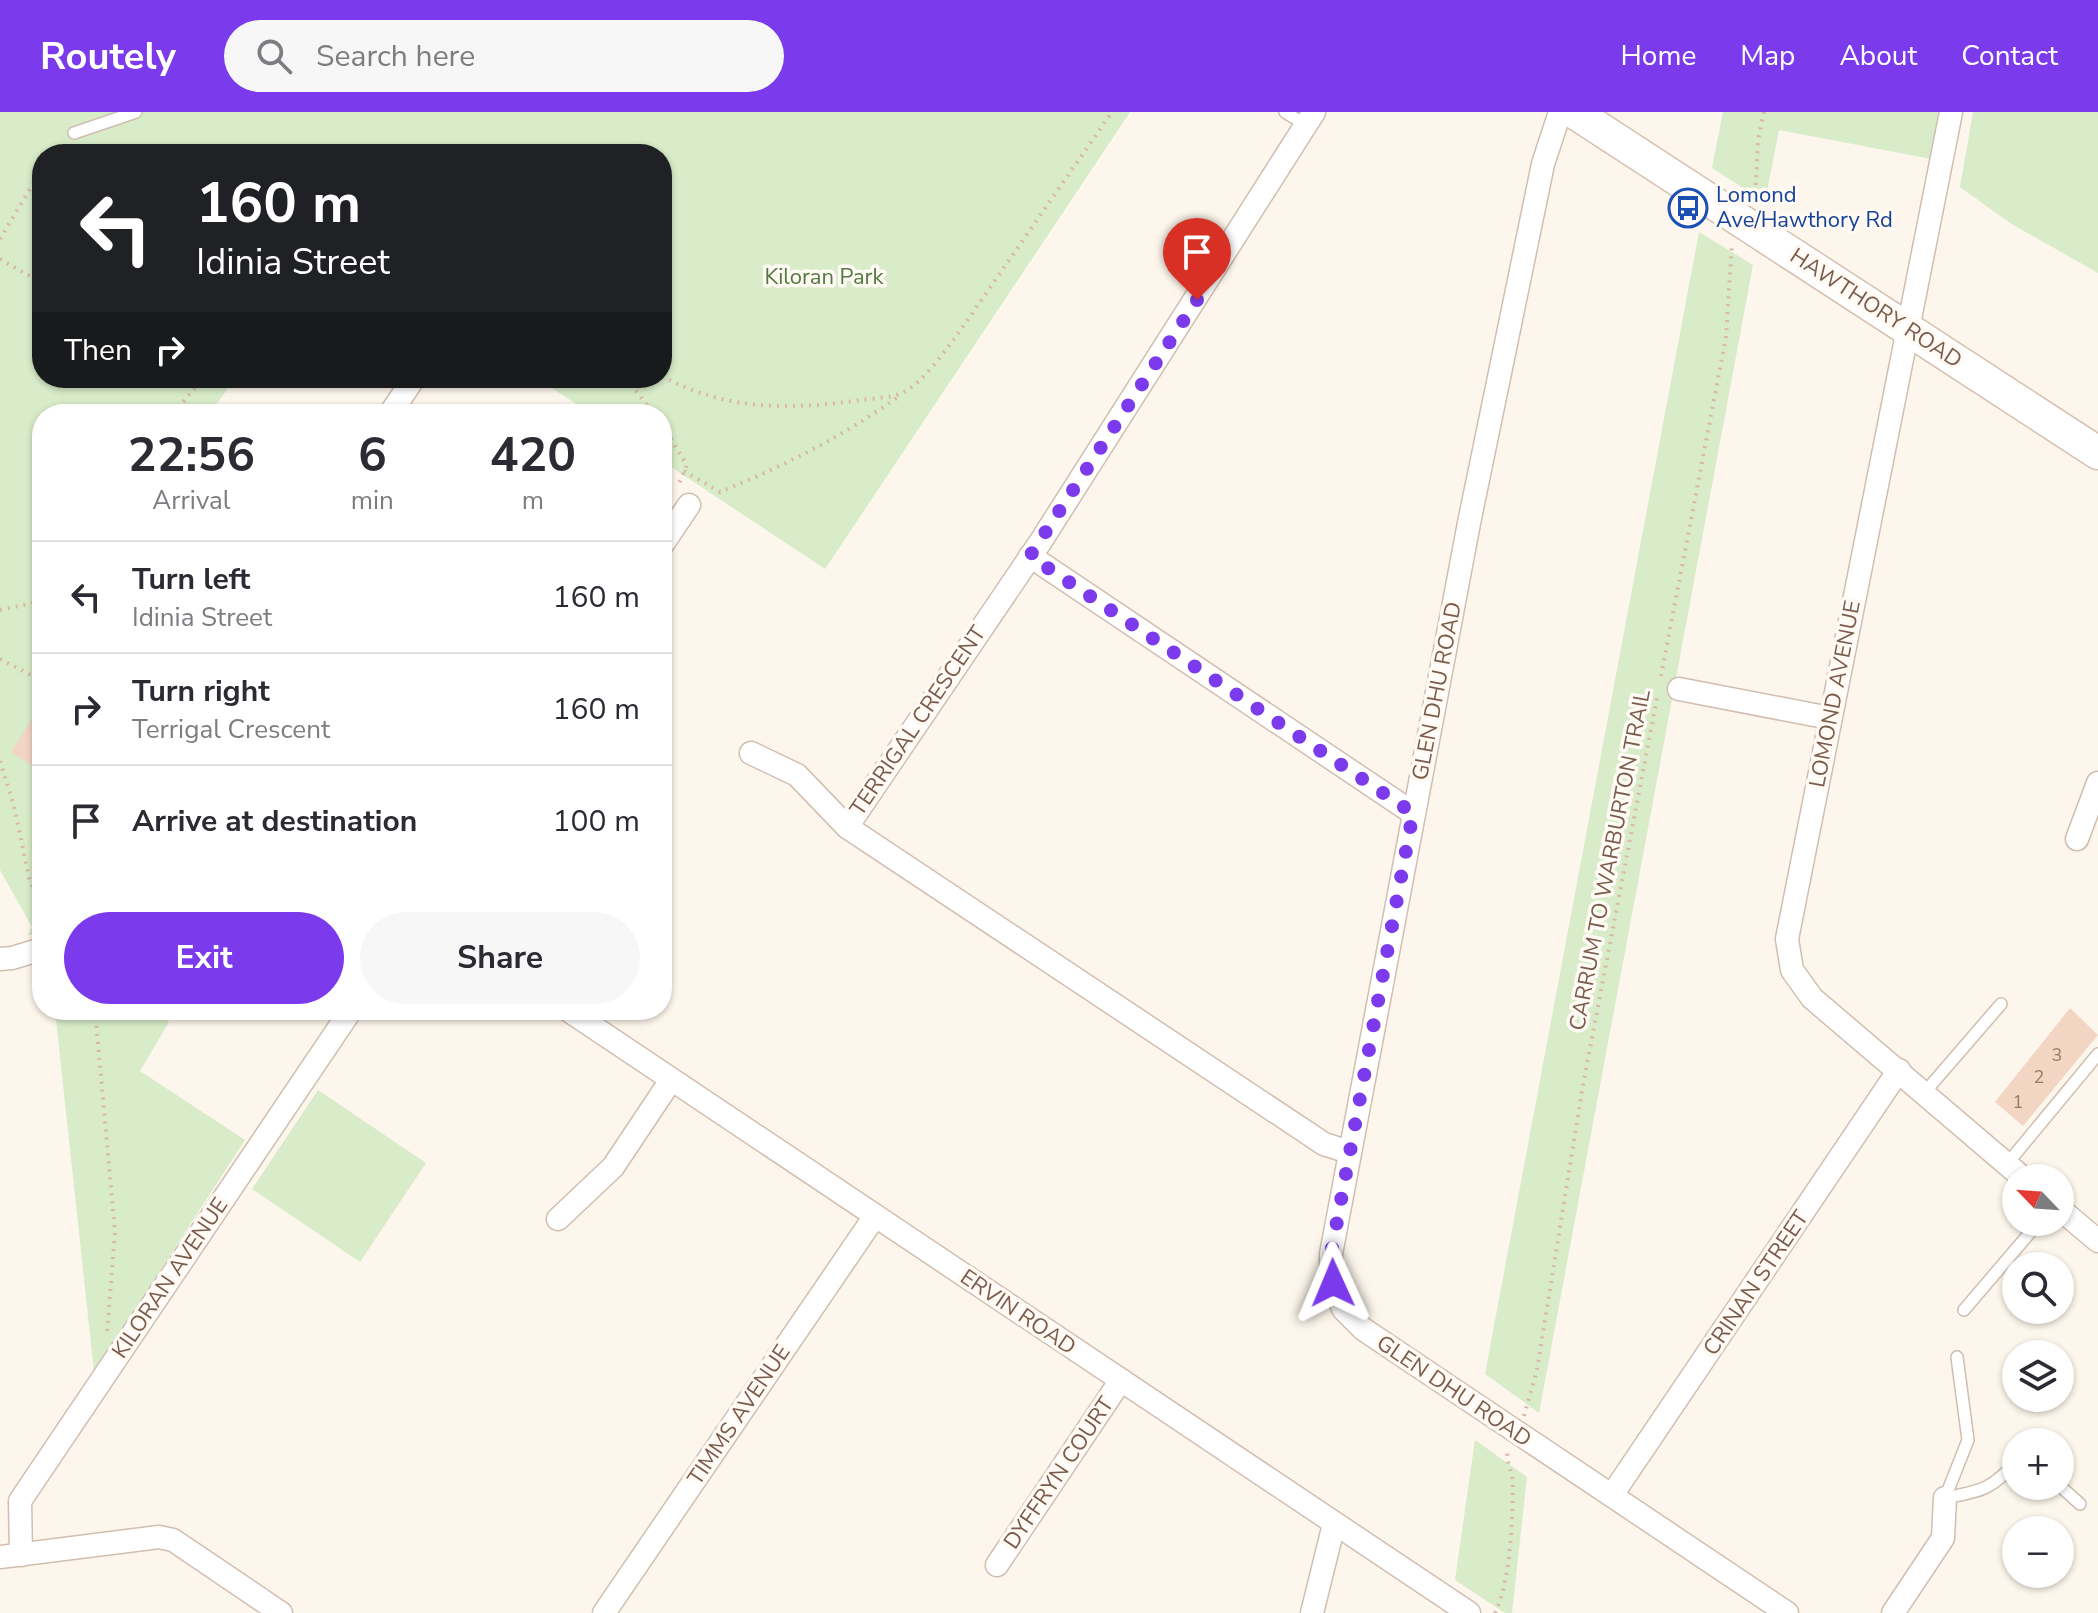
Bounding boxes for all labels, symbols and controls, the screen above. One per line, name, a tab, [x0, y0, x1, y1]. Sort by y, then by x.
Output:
search box	[224, 20, 784, 92]
text: Routely	[40, 31, 176, 82]
icon: search	[252, 34, 296, 78]
text: Search here	[316, 36, 475, 77]
text: Home	[1621, 37, 1696, 75]
text: Map	[1740, 37, 1795, 75]
text: About	[1839, 37, 1917, 75]
text: Contact	[1961, 37, 2058, 75]
text: 160 m	[196, 165, 361, 242]
icon: left	[64, 176, 168, 280]
place label: Lomond Ave/Hawthory Rd	[1716, 180, 1893, 235]
bus stop icon: Lomond Ave/Hawthory Rd	[1667, 187, 1709, 229]
pin	[1163, 218, 1231, 300]
icon: arrive	[1175, 230, 1219, 274]
text: Idinia Street	[196, 238, 390, 287]
street label: HAWTHORY ROAD	[1784, 241, 1968, 375]
park label: Kiloran Park	[765, 262, 884, 292]
icon: right	[148, 328, 192, 372]
text: Then	[64, 330, 132, 371]
text: 22:56	[128, 422, 255, 488]
text: 6	[358, 422, 387, 488]
text: 420	[490, 422, 576, 488]
text: Arrival	[152, 483, 231, 518]
text: min	[351, 483, 394, 518]
text: m	[522, 483, 544, 518]
text: Turn left	[132, 559, 250, 600]
icon: left	[64, 575, 108, 619]
text: 160 m	[553, 577, 640, 618]
street label: LOMOND AVENUE	[1802, 598, 1868, 790]
street label: GLEN DHU ROAD	[1405, 599, 1469, 783]
text: Idinia Street	[132, 600, 272, 635]
street label: TERRIGAL CRESCENT	[843, 619, 993, 822]
text: Turn right	[132, 671, 270, 712]
icon: right	[64, 687, 108, 731]
street label: CARRUM TO WARBURTON TRAIL	[1562, 687, 1658, 1033]
text: 160 m	[553, 689, 640, 730]
text: Terrigal Crescent	[132, 712, 330, 747]
icon: arrive	[64, 799, 108, 843]
text: Arrive at destination	[132, 801, 417, 842]
text: 100 m	[553, 801, 640, 842]
button: Exit	[64, 912, 344, 1004]
button: Share	[360, 912, 640, 1004]
house number: 3	[2052, 1043, 2062, 1067]
house number: 2	[2034, 1065, 2044, 1089]
house number: 1	[2013, 1090, 2023, 1114]
north arrow	[2002, 1164, 2074, 1236]
map controls	[2002, 1164, 2074, 1588]
street label: KILORAN AVENUE	[105, 1192, 235, 1364]
street label: CRINAN STREET	[1696, 1204, 1816, 1362]
position arrow	[1291, 1241, 1375, 1325]
button: search	[2002, 1252, 2074, 1324]
street label: ERVIN ROAD	[954, 1262, 1082, 1362]
street label: GLEN DHU ROAD	[1371, 1328, 1537, 1454]
street label: TIMMS AVENUE	[681, 1339, 797, 1491]
button: layers	[2002, 1340, 2074, 1412]
street label: DYFFRYN COURT	[997, 1390, 1122, 1555]
button: +	[2002, 1428, 2074, 1500]
button: −	[2002, 1516, 2074, 1588]

